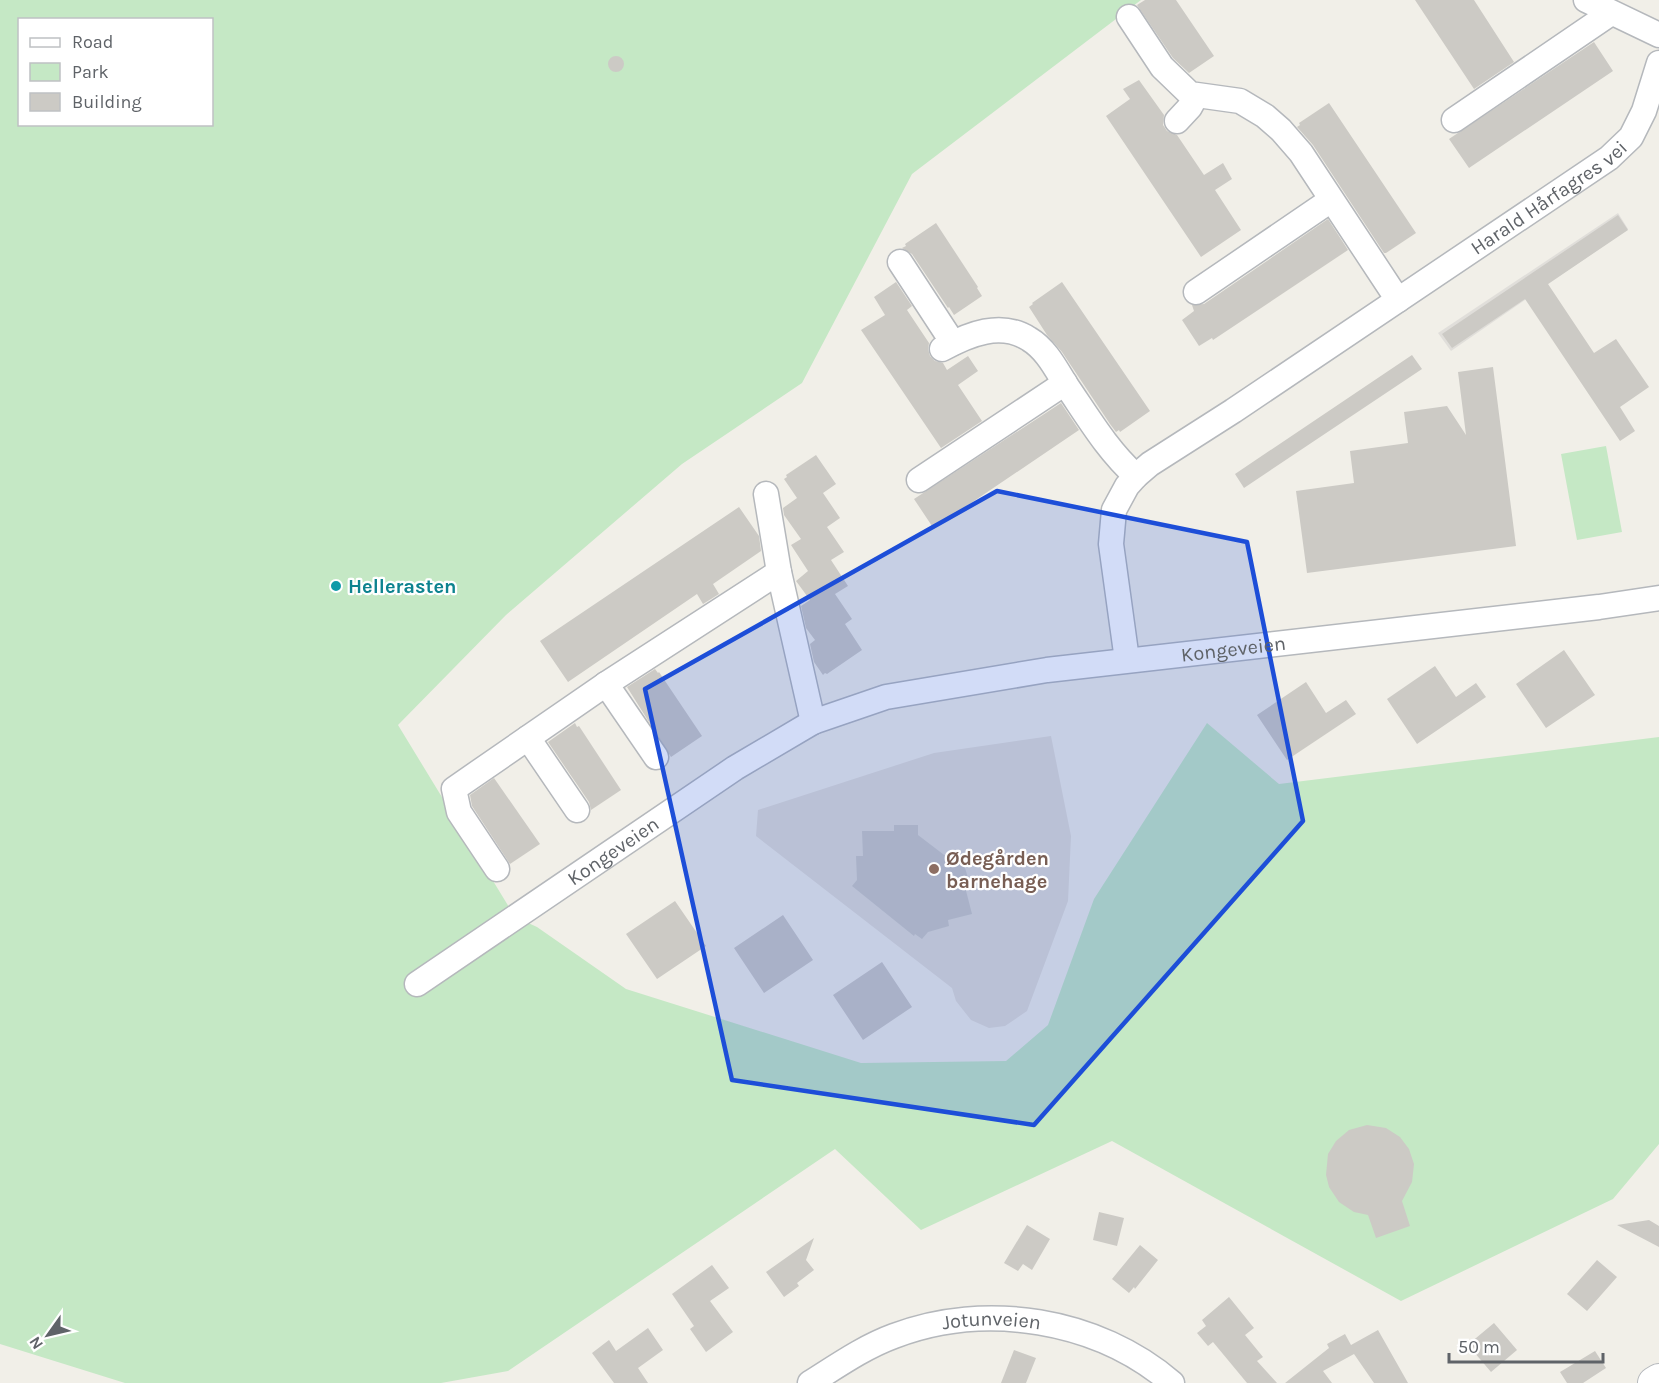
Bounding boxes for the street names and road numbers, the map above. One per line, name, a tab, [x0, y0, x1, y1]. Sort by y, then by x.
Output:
street label: Harald Hårfagres vei	[1466, 136, 1632, 259]
street label: Kongeveien	[1180, 631, 1287, 666]
street label: Kongeveien	[563, 812, 663, 890]
street label: Jotunveien	[940, 1307, 1043, 1334]

